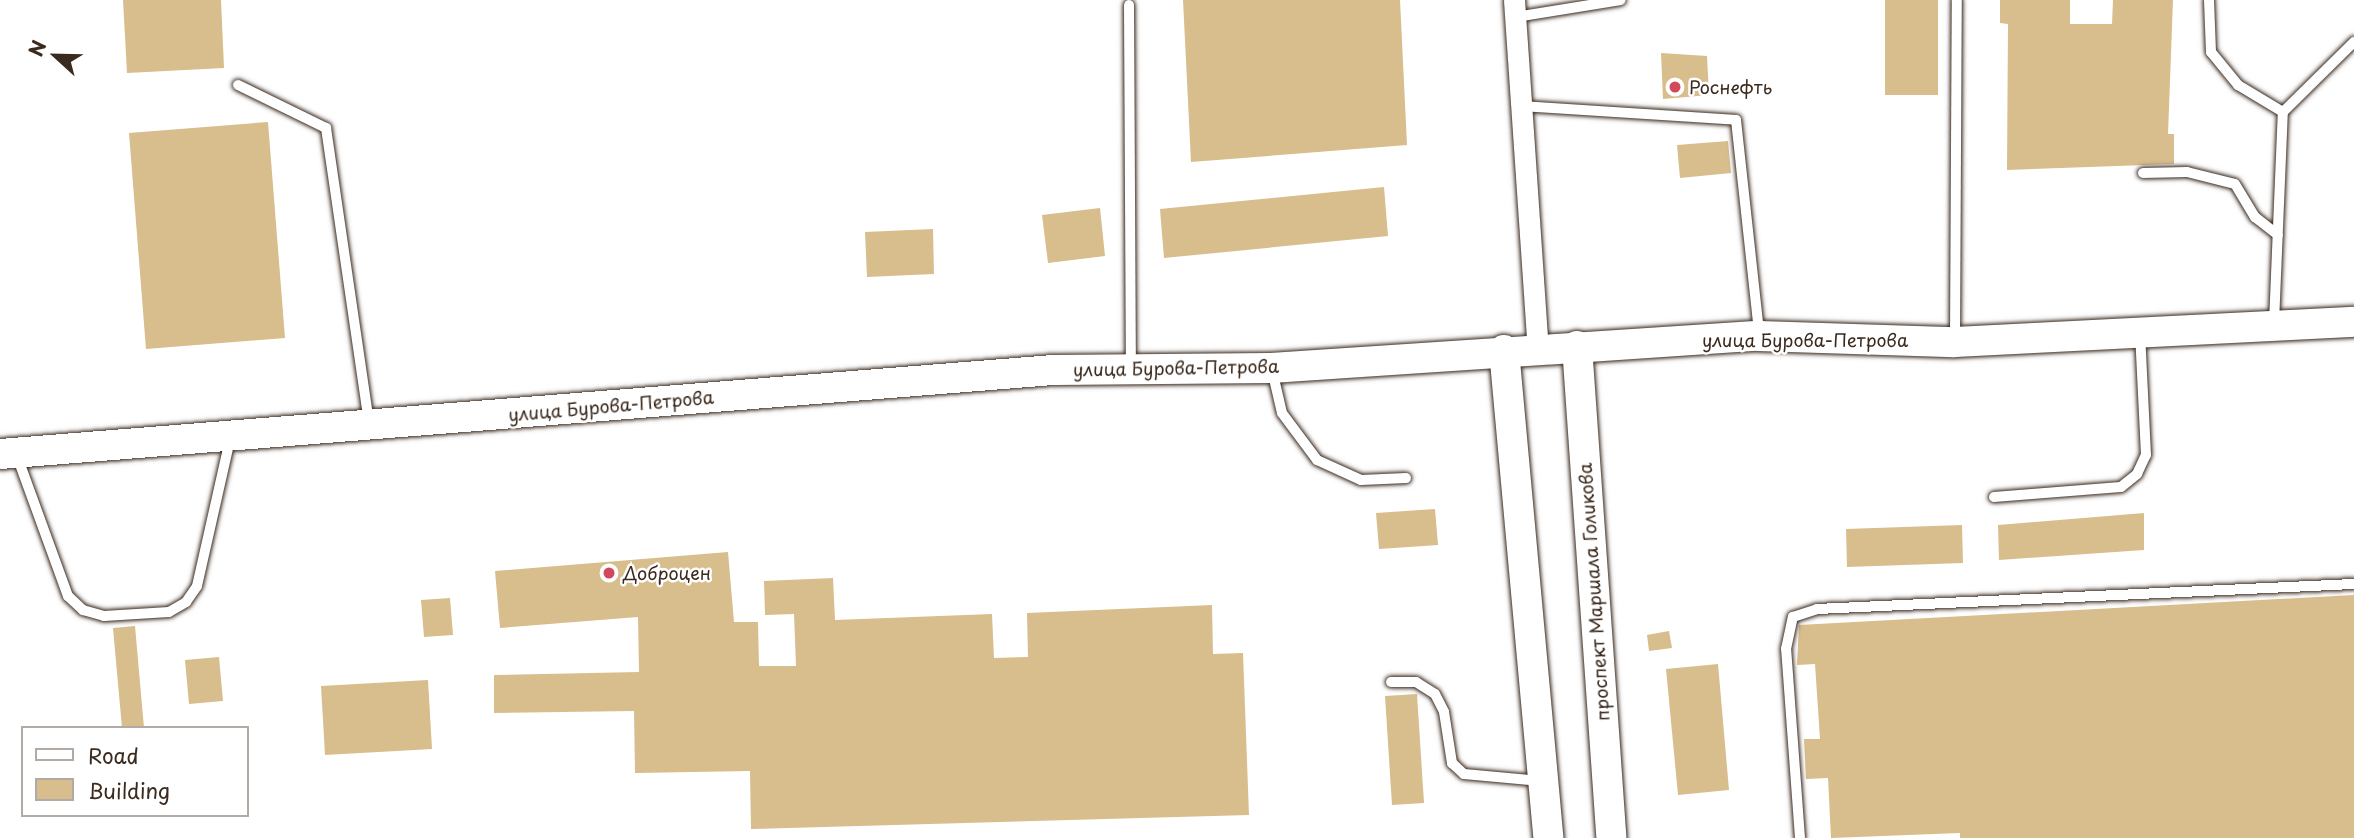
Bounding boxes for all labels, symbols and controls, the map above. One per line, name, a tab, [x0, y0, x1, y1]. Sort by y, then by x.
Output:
north arrow	[21, 21, 91, 91]
text: N	[21, 36, 52, 60]
place label: Роснефть	[1689, 76, 1772, 98]
marker: Роснефть	[1667, 79, 1683, 95]
street label: улица Бурова-Петрова	[1701, 329, 1909, 351]
street label: улица Бурова-Петрова	[1072, 355, 1280, 381]
street label: улица Бурова-Петрова	[507, 386, 715, 426]
street label: проспект Маршала Голикова	[1574, 462, 1614, 722]
place label: Доброцен	[623, 562, 711, 584]
marker: Доброцен	[601, 565, 617, 581]
legend	[21, 726, 248, 817]
text: Road	[88, 739, 139, 771]
text: Building	[88, 774, 170, 806]

